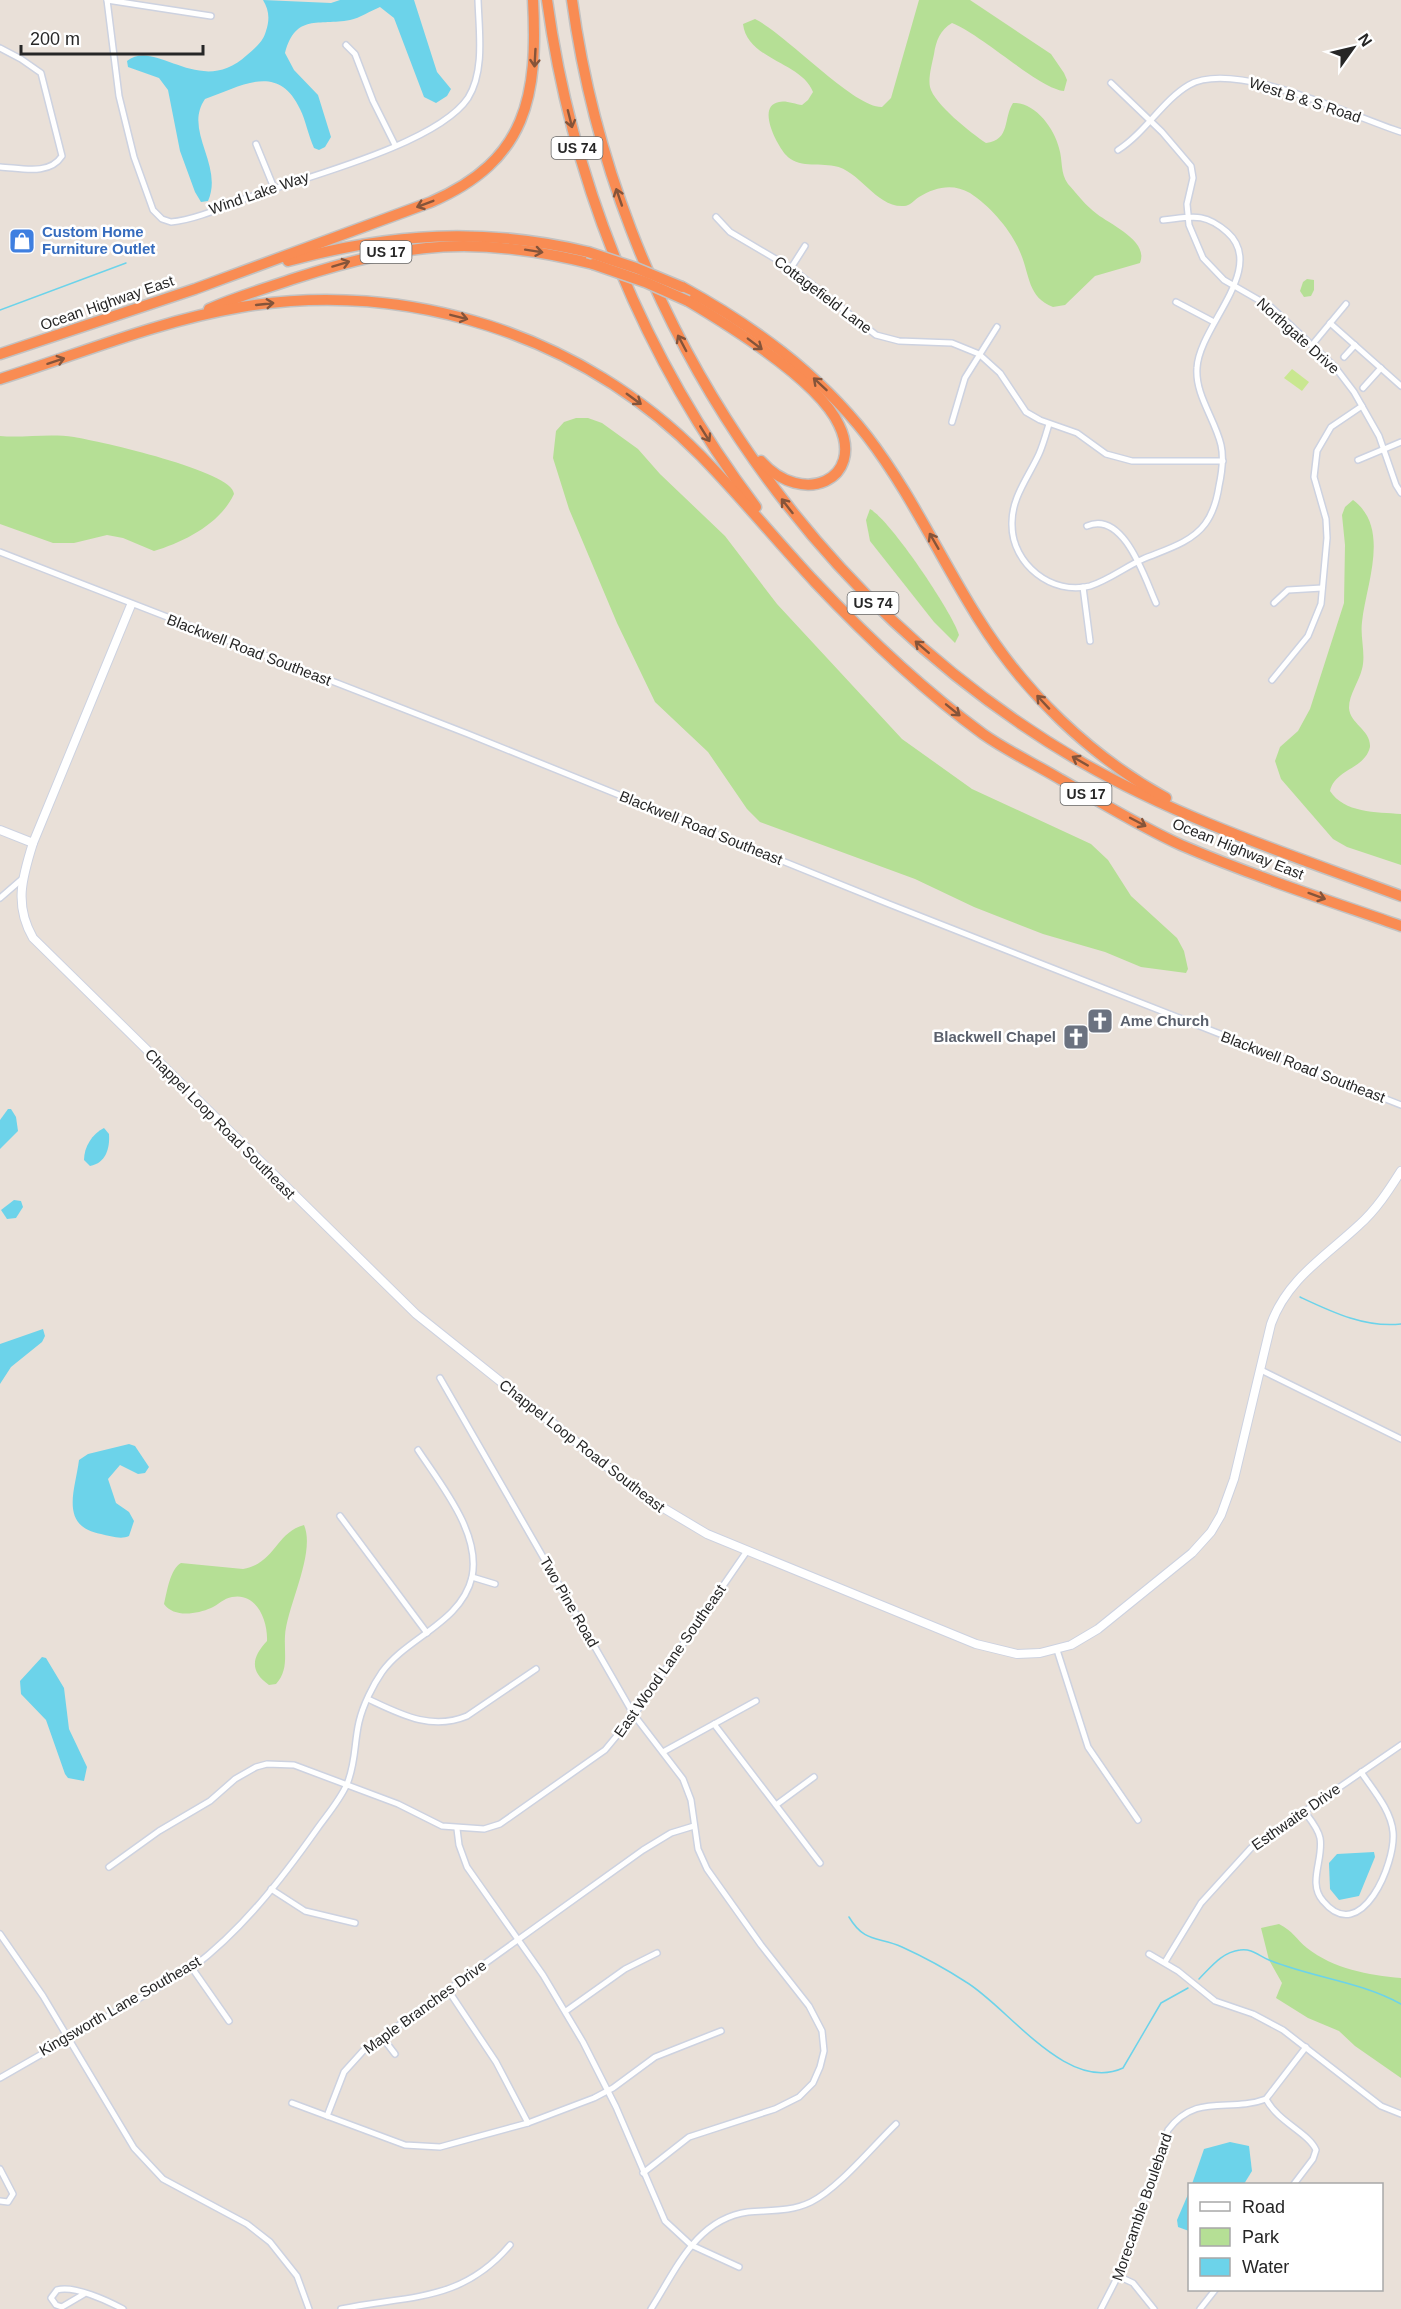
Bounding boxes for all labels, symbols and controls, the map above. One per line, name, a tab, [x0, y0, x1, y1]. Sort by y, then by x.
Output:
scale bar	[21, 18, 202, 56]
north arrow	[1323, 18, 1383, 78]
text: 200 m	[30, 29, 80, 49]
text: N	[1355, 30, 1375, 49]
one-way arrow	[530, 48, 541, 68]
street label: West B & S Road	[1247, 73, 1363, 126]
one-way arrow	[564, 109, 576, 128]
road number: US 74	[552, 137, 602, 159]
street label: Wind Lake Way	[207, 167, 311, 218]
one-way arrow	[613, 188, 624, 207]
one-way arrow	[416, 199, 434, 210]
place label: Custom Home Furniture Outlet	[42, 223, 155, 257]
shop icon: Custom Home Furniture Outlet	[7, 226, 37, 256]
road number: US 17	[360, 241, 412, 263]
one-way arrow	[523, 246, 543, 257]
street label: Cottagefield Lane	[771, 252, 875, 337]
one-way arrow	[331, 258, 350, 269]
street label: Ocean Highway East	[38, 271, 177, 333]
street label: Northgate Drive	[1254, 294, 1343, 377]
one-way arrow	[255, 298, 275, 309]
one-way arrow	[449, 311, 468, 323]
one-way arrow	[676, 334, 687, 352]
one-way arrow	[746, 338, 762, 350]
one-way arrow	[46, 354, 65, 365]
one-way arrow	[812, 377, 827, 391]
one-way arrow	[626, 393, 642, 405]
one-way arrow	[699, 426, 712, 443]
one-way arrow	[781, 499, 794, 515]
one-way arrow	[928, 533, 940, 550]
road number: US 74	[848, 592, 898, 614]
street label: Blackwell Road Southeast	[165, 610, 334, 689]
one-way arrow	[915, 640, 930, 654]
one-way arrow	[1036, 694, 1050, 709]
one-way arrow	[945, 703, 961, 716]
one-way arrow	[1072, 754, 1089, 766]
road number: US 17	[1060, 783, 1112, 805]
street label: Blackwell Road Southeast	[617, 787, 786, 868]
street label: Ocean Highway East	[1170, 814, 1307, 883]
one-way arrow	[1128, 817, 1146, 828]
one-way arrow	[1307, 892, 1326, 903]
church icon: Ame Church	[1085, 1006, 1115, 1036]
place label: Ame Church	[1120, 1012, 1209, 1029]
church icon: Blackwell Chapel	[1061, 1022, 1091, 1052]
street label: Blackwell Road Southeast	[1219, 1027, 1388, 1106]
place label: Blackwell Chapel	[933, 1028, 1056, 1045]
street label: Chappel Loop Road Southeast	[142, 1045, 299, 1203]
street label: Chappel Loop Road Southeast	[496, 1376, 669, 1516]
street label: Two Pine Road	[537, 1553, 602, 1650]
street label: East Wood Lane Southeast	[610, 1580, 729, 1740]
street label: Esthwaite Drive	[1248, 1780, 1343, 1853]
street label: Kingsworth Lane Southeast	[36, 1952, 204, 2059]
street label: Maple Branches Drive	[360, 1956, 489, 2057]
street label: Morecamble Boulebard	[1108, 2131, 1175, 2283]
legend	[1188, 2183, 1383, 2291]
text: Road	[1242, 2197, 1285, 2217]
text: Park	[1242, 2227, 1280, 2247]
text: Water	[1242, 2257, 1289, 2277]

